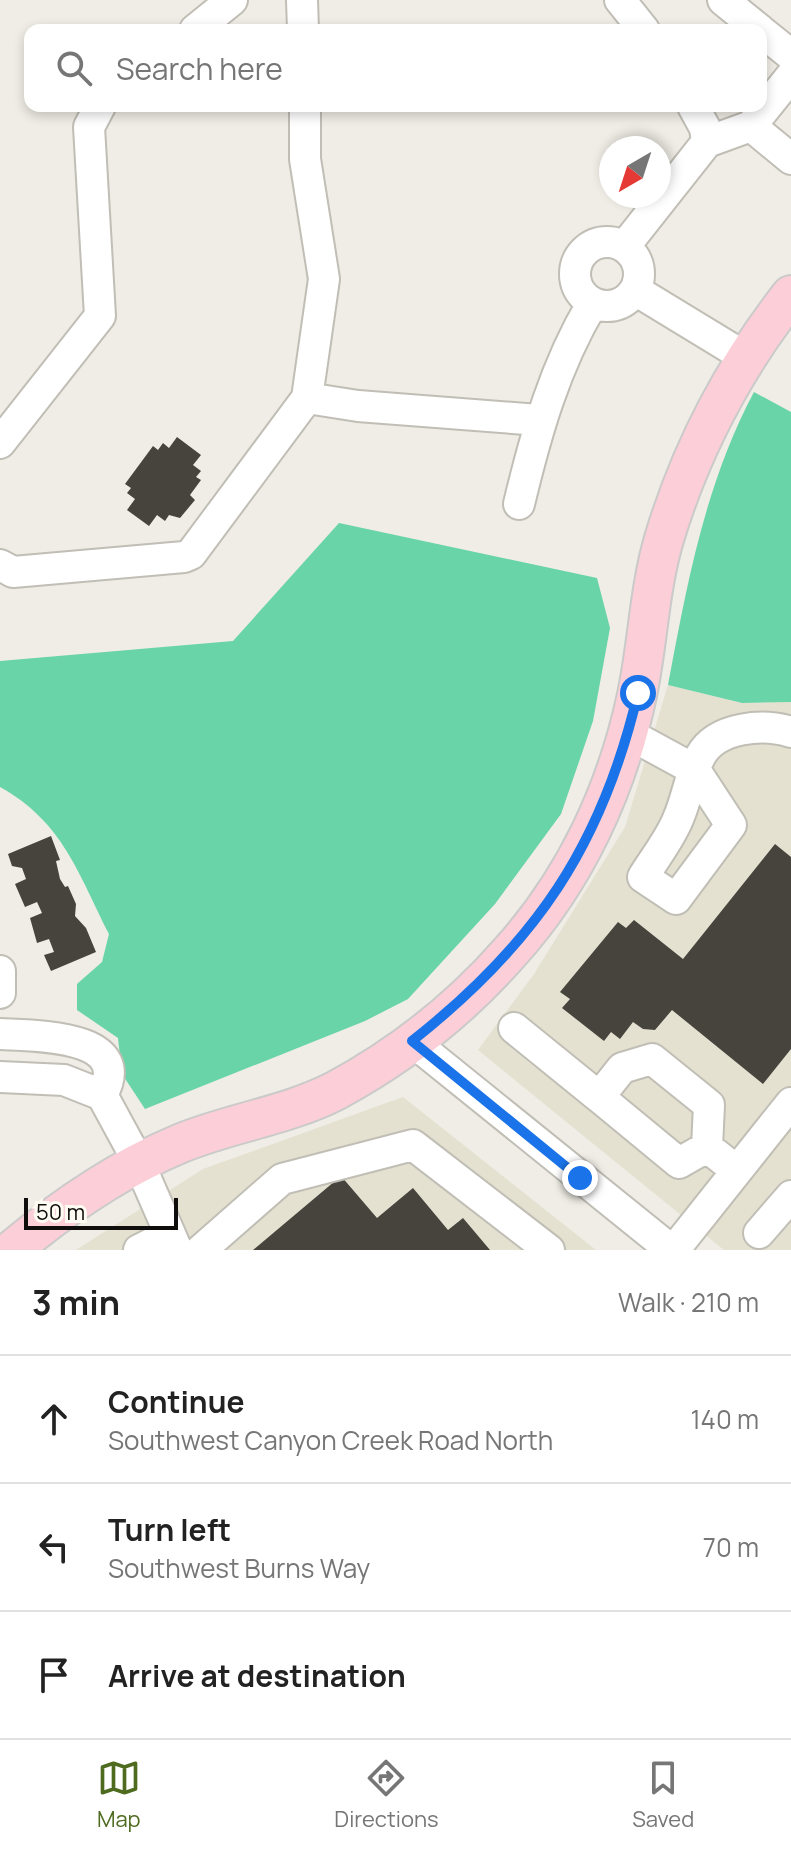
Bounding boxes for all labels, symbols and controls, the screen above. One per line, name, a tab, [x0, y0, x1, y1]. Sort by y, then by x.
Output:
search box	[24, 24, 767, 112]
icon: search	[52, 46, 96, 90]
text: Search here	[116, 48, 283, 89]
north arrow	[599, 136, 671, 208]
route start	[620, 675, 656, 711]
route end	[562, 1160, 598, 1196]
scale bar	[24, 1194, 178, 1230]
text: 50 m	[36, 1197, 85, 1227]
text: 3 min	[32, 1279, 120, 1325]
text: Walk · 210 m	[618, 1284, 759, 1320]
text: Continue	[108, 1381, 244, 1422]
icon: ahead	[32, 1397, 76, 1441]
text: 140 m	[690, 1401, 759, 1437]
text: Southwest Canyon Creek Road North	[108, 1422, 553, 1458]
text: Turn left	[108, 1509, 231, 1550]
icon: left	[32, 1525, 76, 1569]
text: 70 m	[703, 1529, 759, 1565]
text: Southwest Burns Way	[108, 1550, 370, 1586]
icon: arrive	[32, 1653, 76, 1697]
text: Arrive at destination	[108, 1655, 406, 1696]
tab: Map	[97, 1756, 141, 1834]
tab: Directions	[334, 1756, 439, 1834]
tab: Saved	[632, 1756, 694, 1834]

